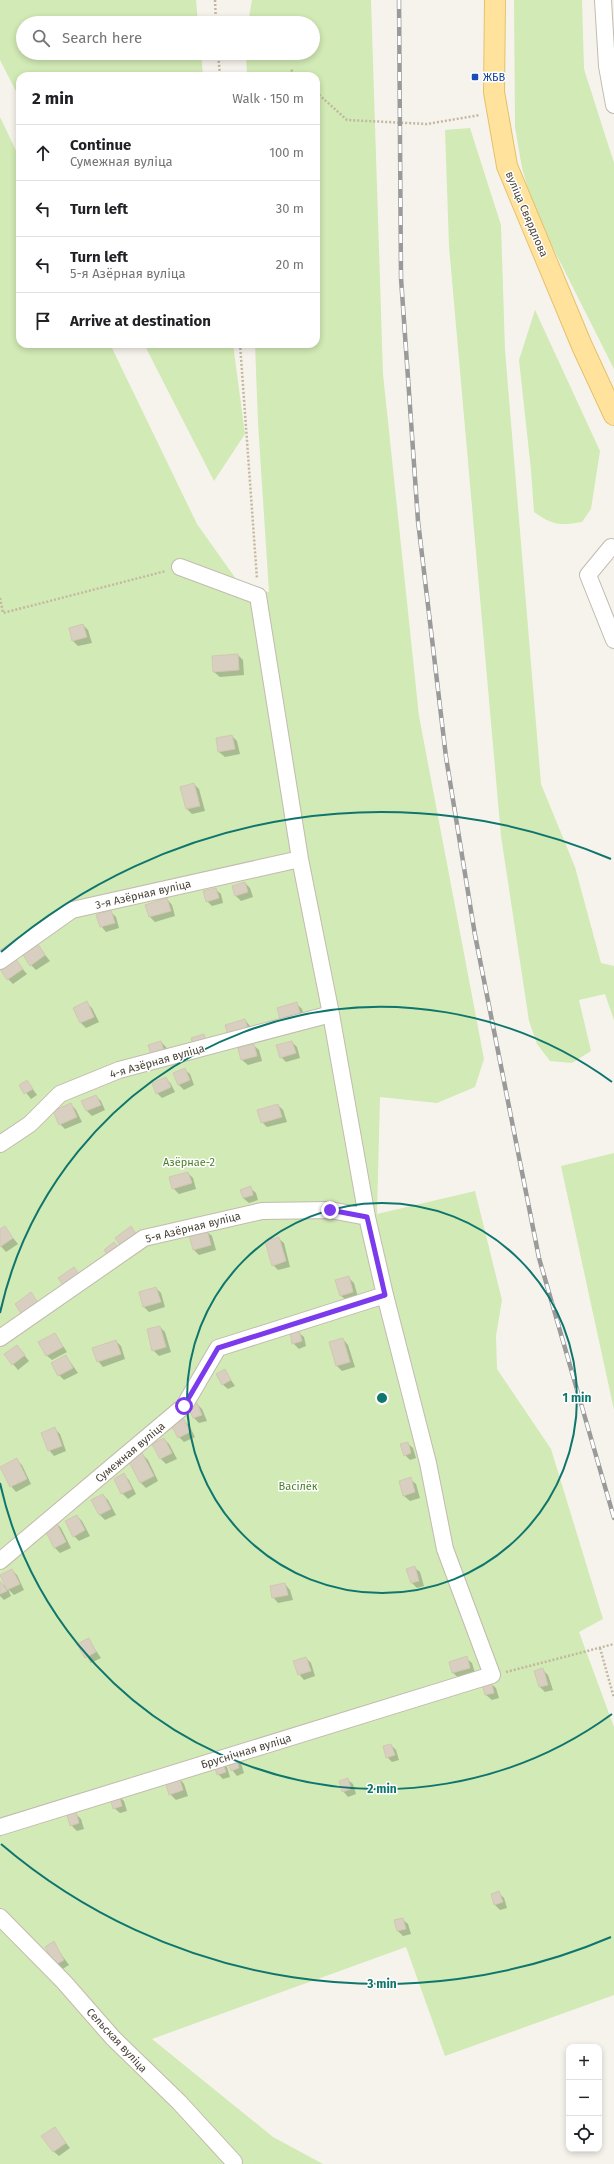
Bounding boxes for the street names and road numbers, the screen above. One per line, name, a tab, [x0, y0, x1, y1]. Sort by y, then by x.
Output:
street label: вуліца Свярдлова	[503, 169, 550, 259]
street label: 3-я Азёрная вуліца	[94, 877, 192, 912]
street label: 4-я Азёрная вуліца	[108, 1042, 206, 1081]
street label: 5-я Азёрная вуліца	[144, 1209, 242, 1246]
street label: Сумежная вуліца	[93, 1419, 168, 1485]
street label: Бруснічная вуліца	[199, 1732, 293, 1771]
street label: Сельская вуліца	[84, 2006, 150, 2075]

